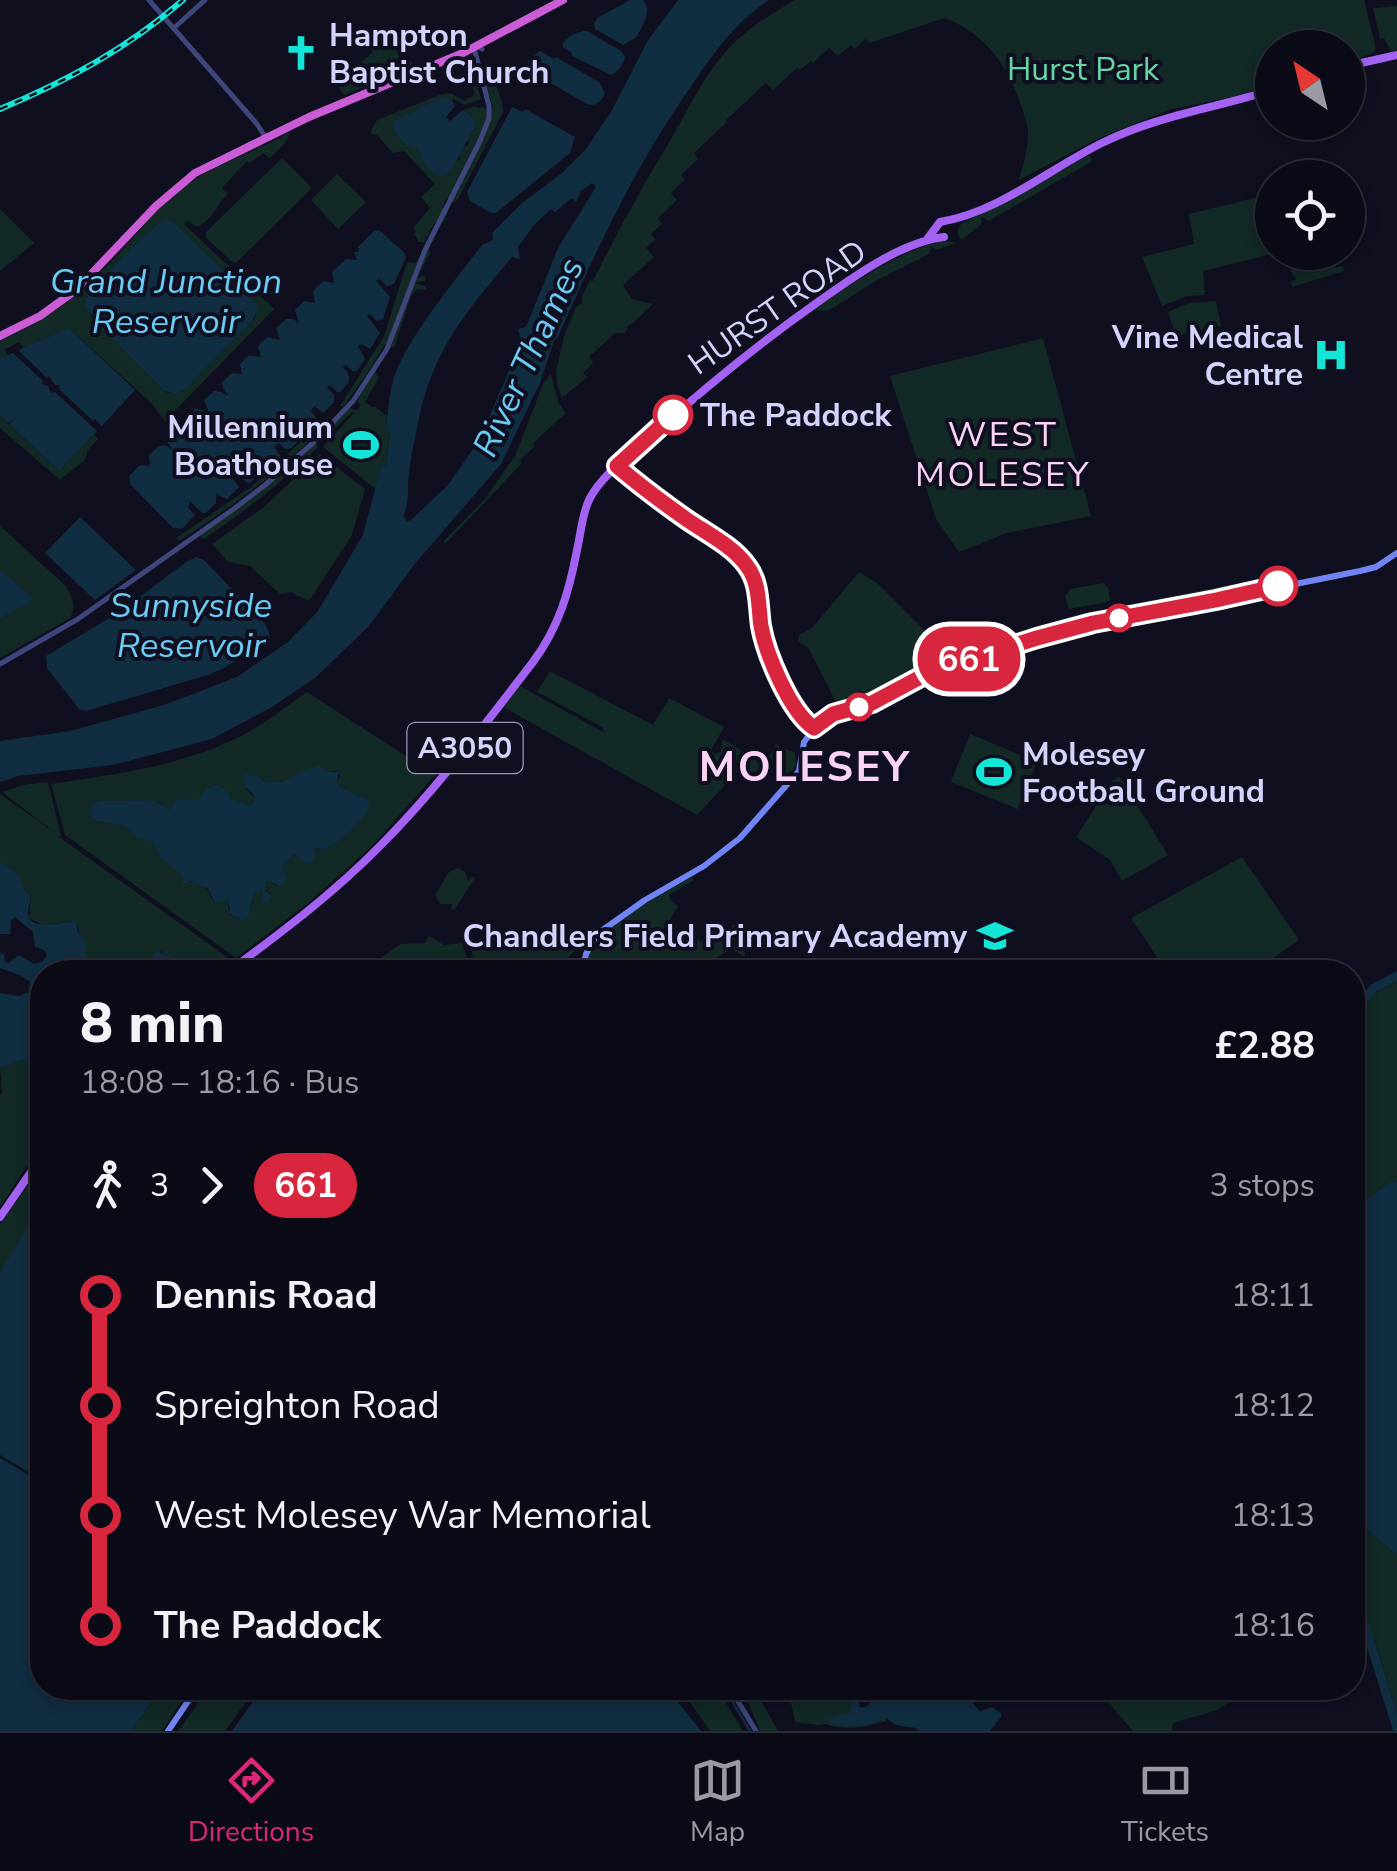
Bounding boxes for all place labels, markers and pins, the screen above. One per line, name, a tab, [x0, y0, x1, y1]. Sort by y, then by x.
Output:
place label: Hampton Baptist Church	[329, 14, 549, 94]
church icon: Hampton Baptist Church	[282, 34, 320, 72]
place label: Vine Medical Centre	[1111, 316, 1303, 396]
hospital icon: Vine Medical Centre	[1312, 336, 1350, 374]
place label: The Paddock	[700, 394, 892, 437]
marker: The Paddock	[654, 396, 692, 434]
place label: Millennium Boathouse	[167, 406, 333, 486]
sports icon: Millennium Boathouse	[342, 426, 380, 464]
unlabelled marker	[1259, 567, 1297, 605]
unlabelled marker	[1106, 605, 1132, 631]
unlabelled marker	[846, 694, 872, 720]
place label: Molesey Football Ground	[1022, 733, 1265, 813]
sports icon: Molesey Football Ground	[975, 753, 1013, 791]
place label: Chandlers Field Primary Academy	[462, 915, 968, 958]
school or university icon: Chandlers Field Primary Academy	[976, 917, 1014, 955]

